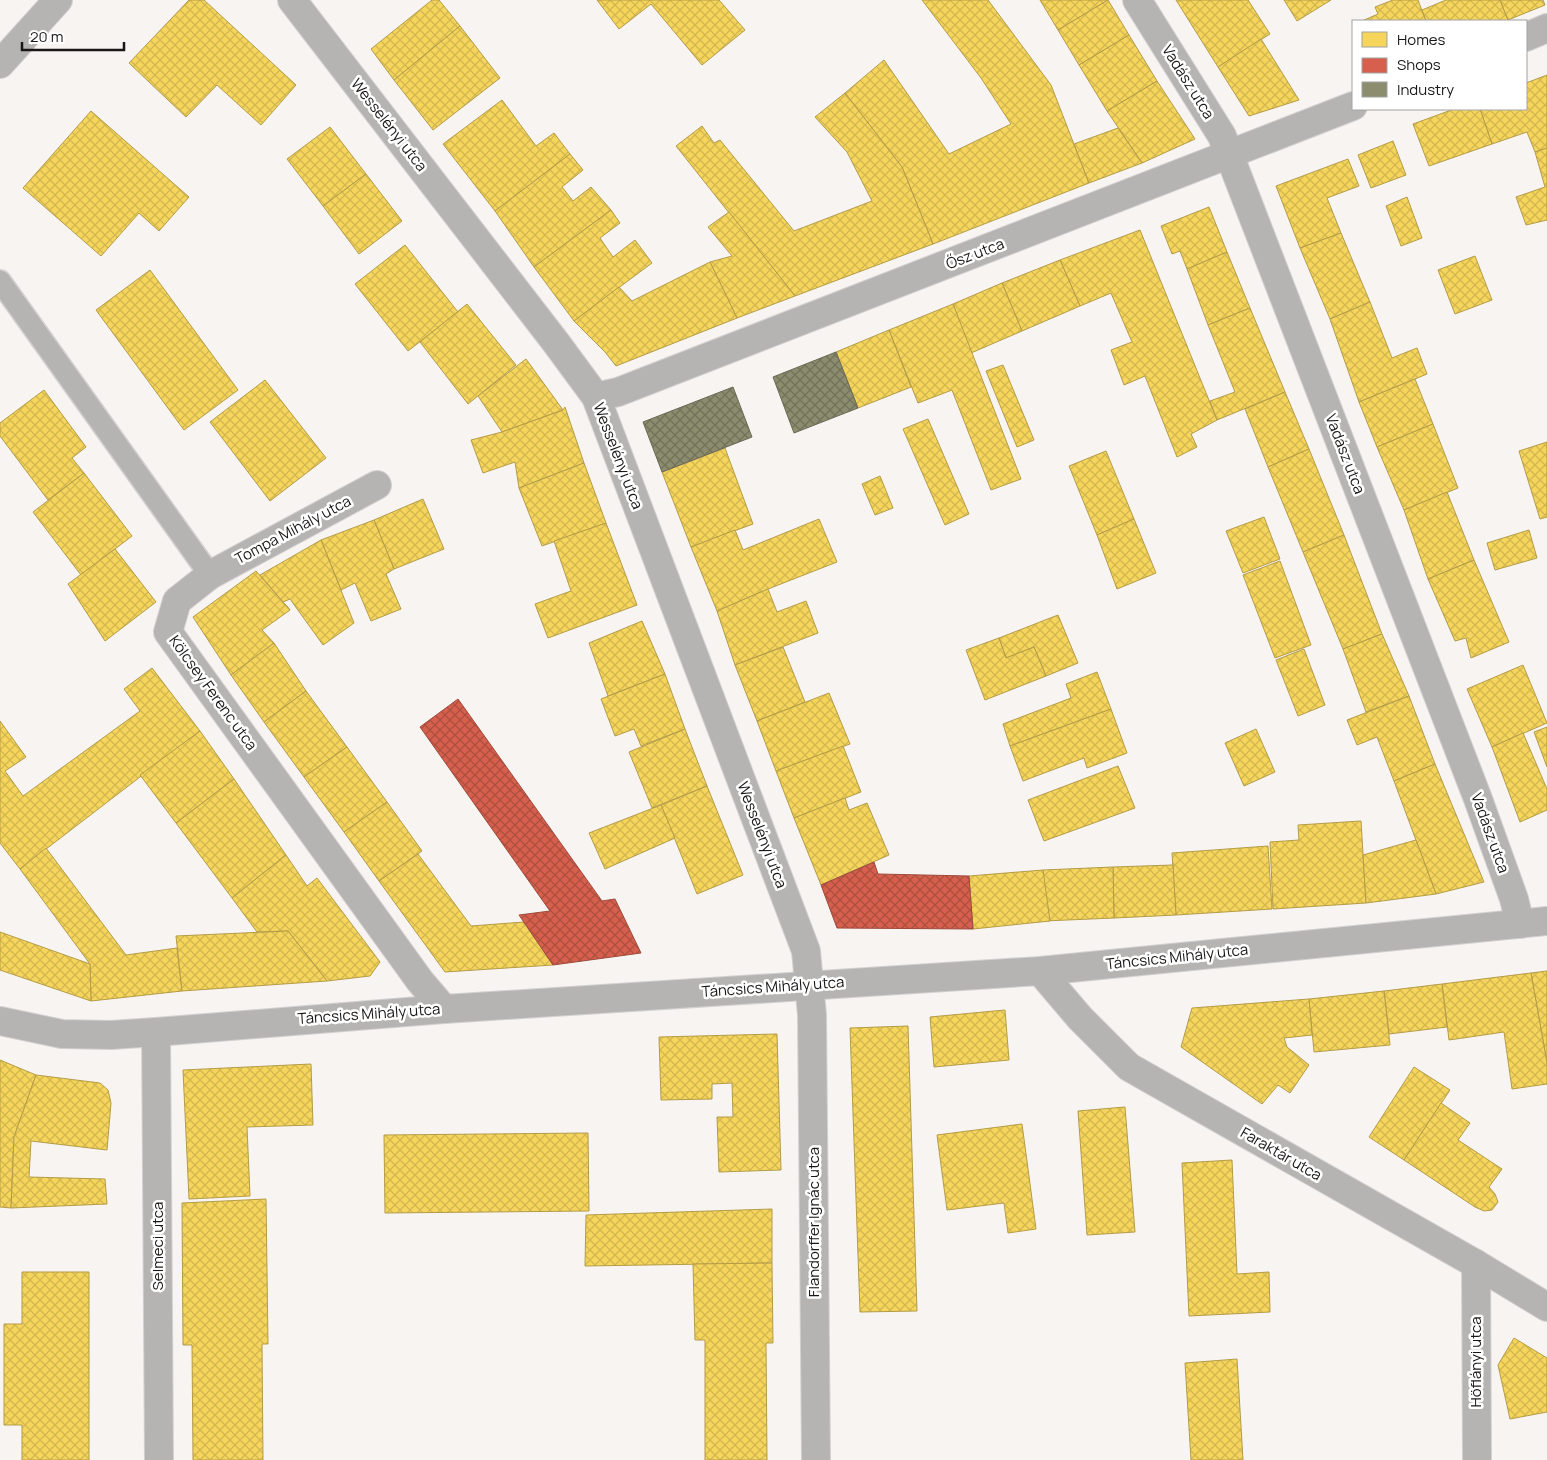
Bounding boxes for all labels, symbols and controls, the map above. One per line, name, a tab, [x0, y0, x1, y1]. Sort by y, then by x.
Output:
scale bar	[22, 20, 125, 52]
legend	[1352, 20, 1527, 110]
text: 20 m	[30, 26, 63, 47]
text: Homes	[1397, 29, 1446, 50]
street label: Vadász utca	[1157, 41, 1220, 123]
text: Shops	[1397, 54, 1441, 75]
street label: Wesselényi utca	[346, 74, 432, 176]
text: Industry	[1397, 79, 1454, 100]
street label: Ősz utca	[943, 233, 1007, 274]
street label: Wesselényi utca	[588, 399, 648, 512]
street label: Vadász utca	[1321, 411, 1370, 497]
street label: Tompa Mihály utca	[231, 490, 354, 569]
street label: Kölcsey Ferenc utca	[164, 631, 262, 755]
street label: Wesselényi utca	[732, 778, 792, 891]
street label: Vadász utca	[1466, 790, 1515, 876]
street label: Táncsics Mihály utca	[1105, 939, 1249, 974]
street label: Táncsics Mihály utca	[701, 971, 845, 1002]
street label: Táncsics Mihály utca	[297, 998, 441, 1029]
street label: Faraktár utca	[1237, 1122, 1326, 1185]
street label: Flandorffer Ignác utca	[803, 1147, 824, 1297]
street label: Selmeci utca	[147, 1202, 168, 1290]
street label: Höflányi utca	[1465, 1316, 1486, 1408]

